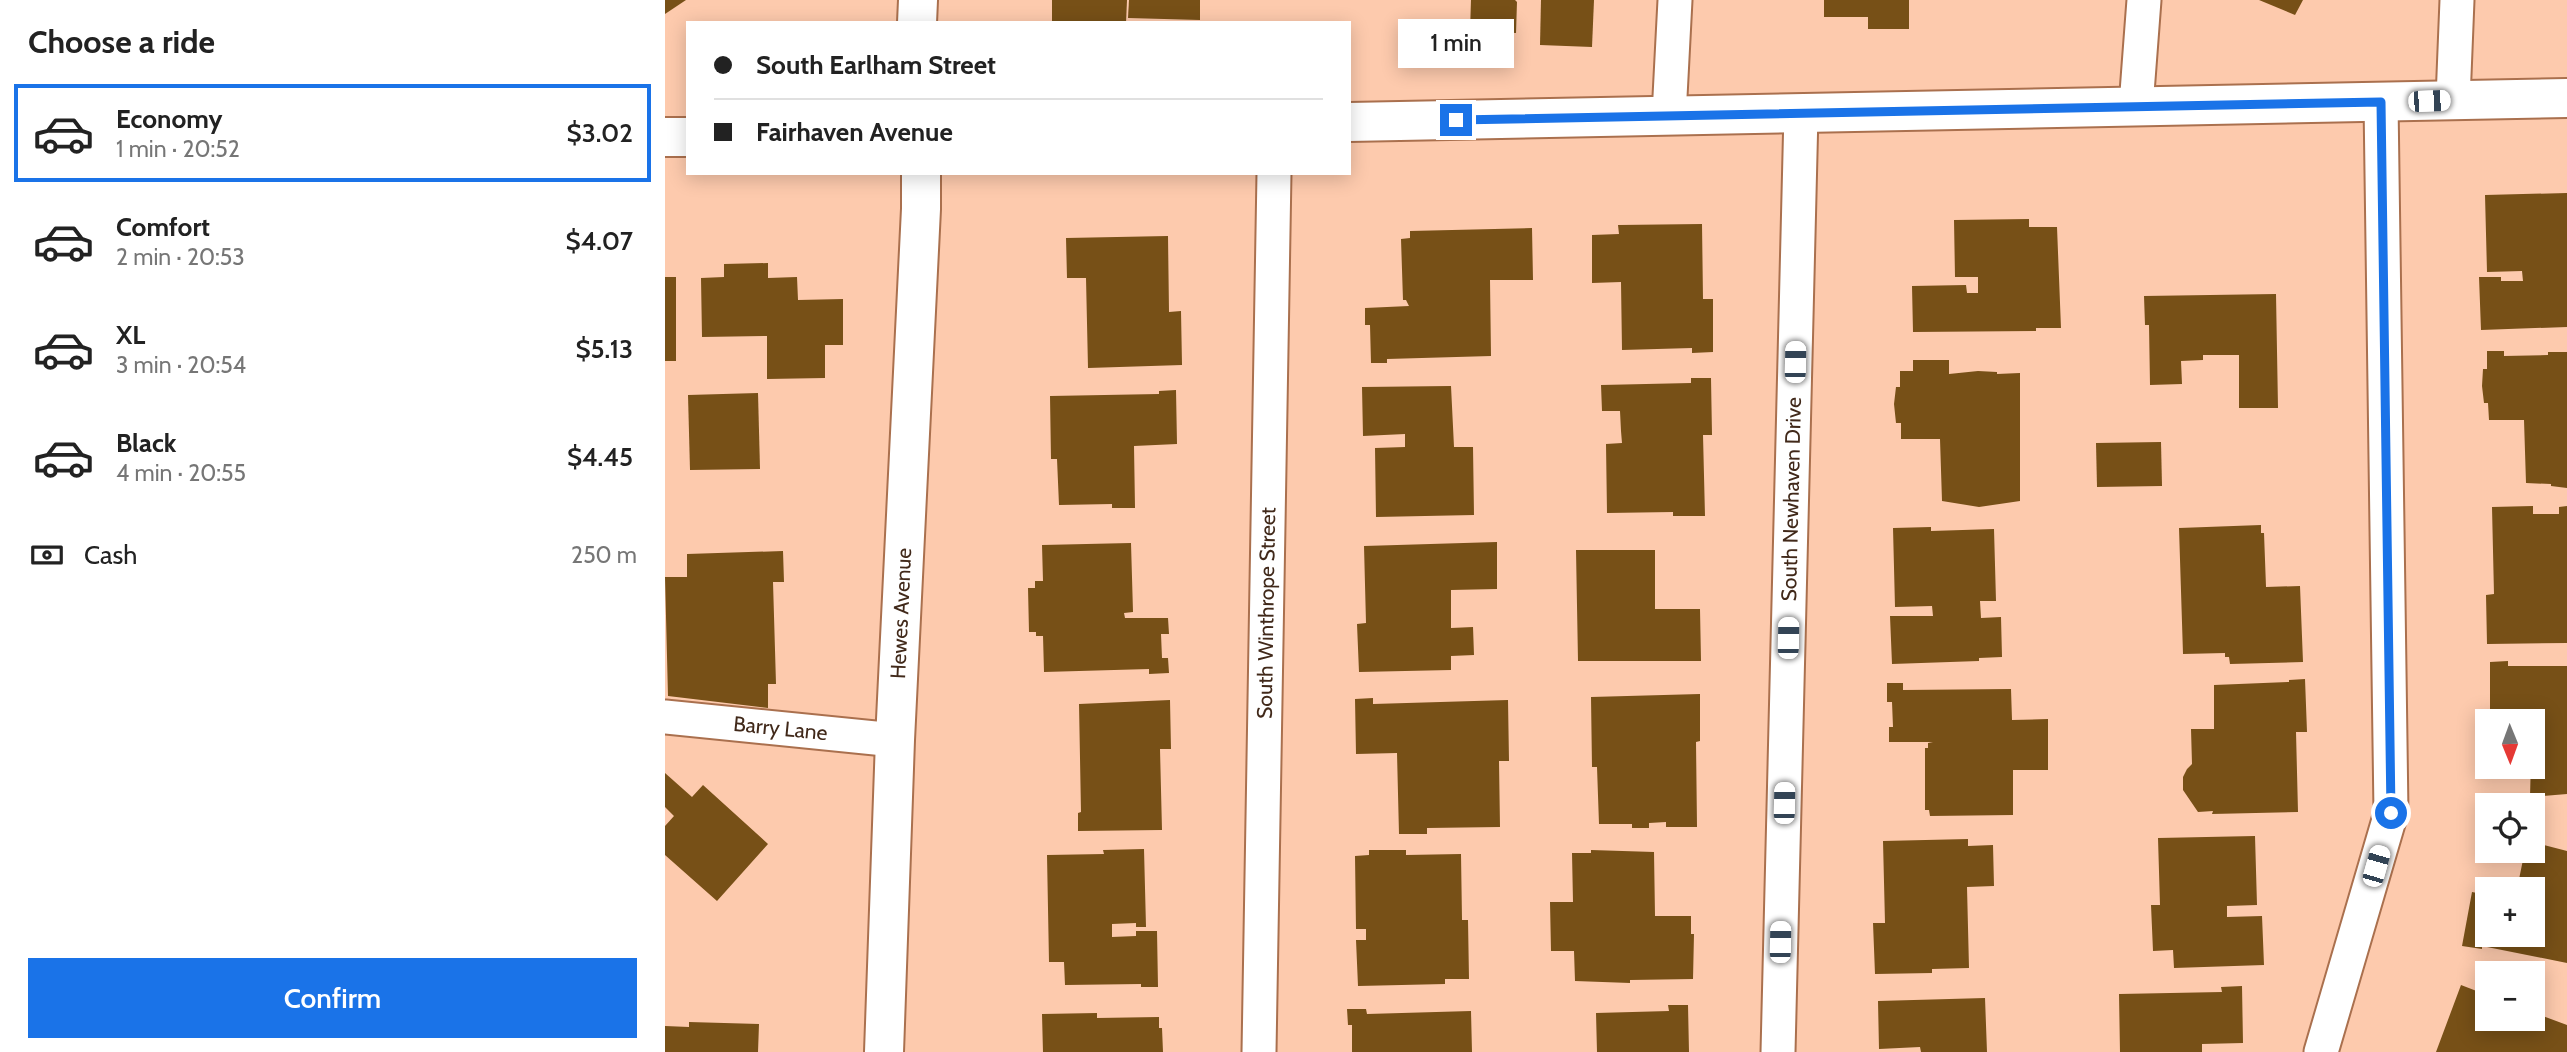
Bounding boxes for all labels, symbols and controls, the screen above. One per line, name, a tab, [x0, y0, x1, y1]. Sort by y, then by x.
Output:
callout: 1 min	[1398, 18, 1514, 68]
text: Choose a ride	[28, 22, 215, 61]
text: 1 min	[1430, 29, 1482, 57]
text: South Earlham Street	[756, 49, 996, 81]
car	[2408, 90, 2451, 112]
icon: car	[32, 102, 95, 165]
text: Economy	[116, 103, 222, 135]
route end	[1440, 104, 1472, 136]
text: Fairhaven Avenue	[756, 116, 953, 148]
text: $3.02	[567, 117, 633, 149]
text: 1 min · 20:52	[116, 135, 240, 163]
icon: car	[32, 210, 95, 273]
text: Comfort	[116, 211, 210, 243]
text: $4.07	[566, 225, 633, 257]
text: 2 min · 20:53	[116, 243, 245, 271]
icon: car	[32, 318, 95, 381]
text: XL	[116, 319, 145, 351]
text: $5.13	[575, 333, 633, 365]
car	[1785, 341, 1806, 383]
text: 3 min · 20:54	[116, 351, 246, 379]
street label: South Newhaven Drive	[1776, 397, 1806, 602]
icon: car	[32, 426, 95, 489]
text: Black	[116, 427, 176, 459]
text: $4.45	[567, 441, 633, 473]
text: 4 min · 20:55	[116, 459, 246, 487]
street label: South Winthrope Street	[1252, 507, 1280, 719]
icon: cash	[28, 536, 66, 574]
text: Cash	[84, 539, 137, 571]
text: 250 m	[571, 541, 637, 569]
street label: Hewes Avenue	[885, 547, 916, 680]
car	[1778, 617, 1799, 659]
north arrow	[2475, 709, 2545, 779]
map controls	[2475, 709, 2545, 1031]
street label: Barry Lane	[732, 711, 829, 745]
car	[1774, 782, 1795, 824]
button: locate	[2475, 793, 2545, 863]
route start	[2375, 797, 2407, 829]
car	[2361, 843, 2392, 889]
button: +	[2475, 877, 2545, 947]
car	[1770, 921, 1791, 963]
button: Confirm	[28, 958, 637, 1038]
button: −	[2475, 961, 2545, 1031]

